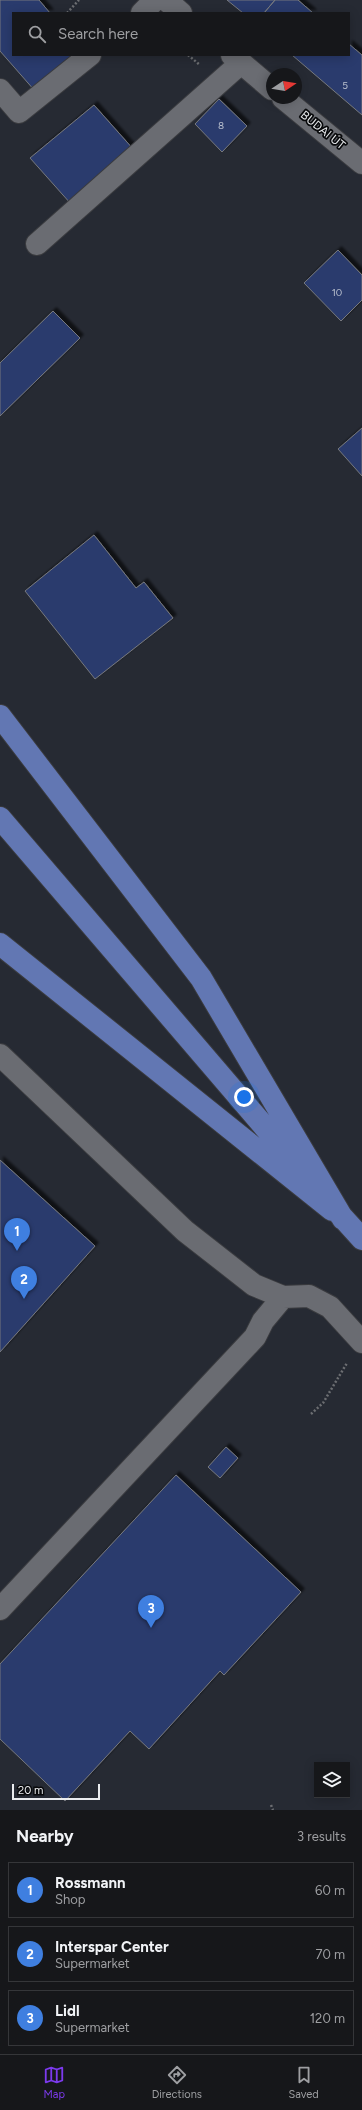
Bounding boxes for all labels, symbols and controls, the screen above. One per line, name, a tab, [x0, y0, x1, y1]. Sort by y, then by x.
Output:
search box	[12, 12, 350, 56]
icon: search	[26, 23, 48, 45]
text: Search here	[58, 25, 138, 43]
north arrow	[266, 68, 302, 104]
house number: 5	[342, 79, 348, 92]
street label: BUDAI ÚT	[298, 108, 348, 152]
house number: 8	[218, 119, 224, 132]
house number: 10	[332, 286, 342, 299]
your location	[234, 1087, 254, 1107]
pin: 1	[4, 1218, 30, 1251]
pin: 2	[11, 1266, 37, 1299]
pin: 3	[138, 1595, 164, 1628]
map controls	[314, 1762, 350, 1798]
button: layers	[314, 1762, 350, 1798]
scale bar	[12, 1782, 100, 1801]
text: 20 m	[18, 1784, 43, 1797]
text: Nearby	[16, 1826, 74, 1846]
text: 3 results	[297, 1829, 346, 1844]
text: Rossmann	[55, 1874, 125, 1892]
text: 1	[27, 1883, 33, 1898]
text: 60 m	[315, 1883, 345, 1898]
text: Shop	[55, 1892, 85, 1907]
text: Interspar Center	[55, 1938, 169, 1956]
text: 2	[26, 1947, 34, 1962]
text: 70 m	[315, 1947, 345, 1962]
text: Supermarket	[55, 1956, 130, 1971]
text: Lidl	[55, 2002, 80, 2020]
text: 3	[26, 2011, 34, 2026]
text: 120 m	[310, 2011, 345, 2026]
text: Supermarket	[55, 2020, 130, 2035]
tab: Map	[43, 2064, 65, 2101]
tab: Directions	[152, 2064, 202, 2101]
tab: Saved	[288, 2064, 319, 2101]

